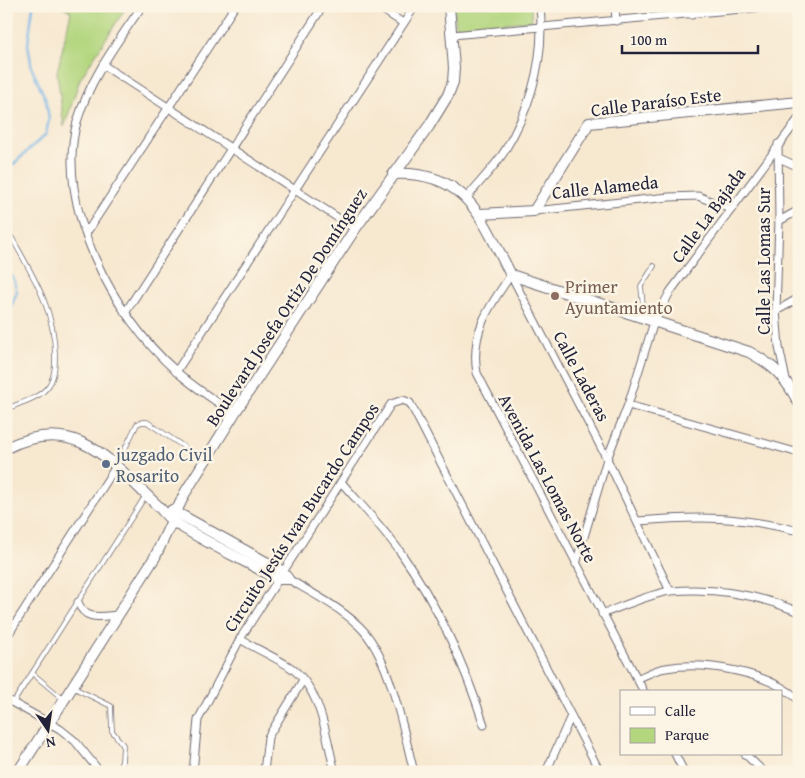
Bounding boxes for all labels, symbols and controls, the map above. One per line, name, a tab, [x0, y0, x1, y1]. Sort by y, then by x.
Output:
scale bar	[622, 22, 759, 54]
text: 100 m	[630, 29, 668, 50]
street label: Calle Paraíso Este	[589, 81, 723, 123]
street label: Calle La Bajada	[664, 161, 752, 268]
street label: Calle Alameda	[551, 168, 660, 206]
street label: Boulevard Josefa Ortiz De Domínguez	[199, 182, 373, 431]
street label: Calle Las Lomas Sur	[750, 187, 777, 335]
place label: Primer Ayuntamiento	[565, 273, 673, 321]
marker: Primer Ayuntamiento	[549, 290, 561, 302]
street label: Calle Laderas	[547, 326, 617, 426]
street label: Avenida Las Lomas Norte	[492, 389, 604, 567]
street label: Circuito Jesús Ivan Bucardo Campos	[217, 397, 385, 637]
place label: juzgado Civil Rosarito	[113, 441, 213, 489]
marker: juzgado Civil Rosarito	[100, 458, 112, 470]
legend	[620, 690, 782, 756]
text: Calle	[665, 700, 696, 721]
north arrow	[22, 706, 72, 756]
text: Parque	[665, 724, 709, 745]
text: N	[43, 732, 58, 754]

